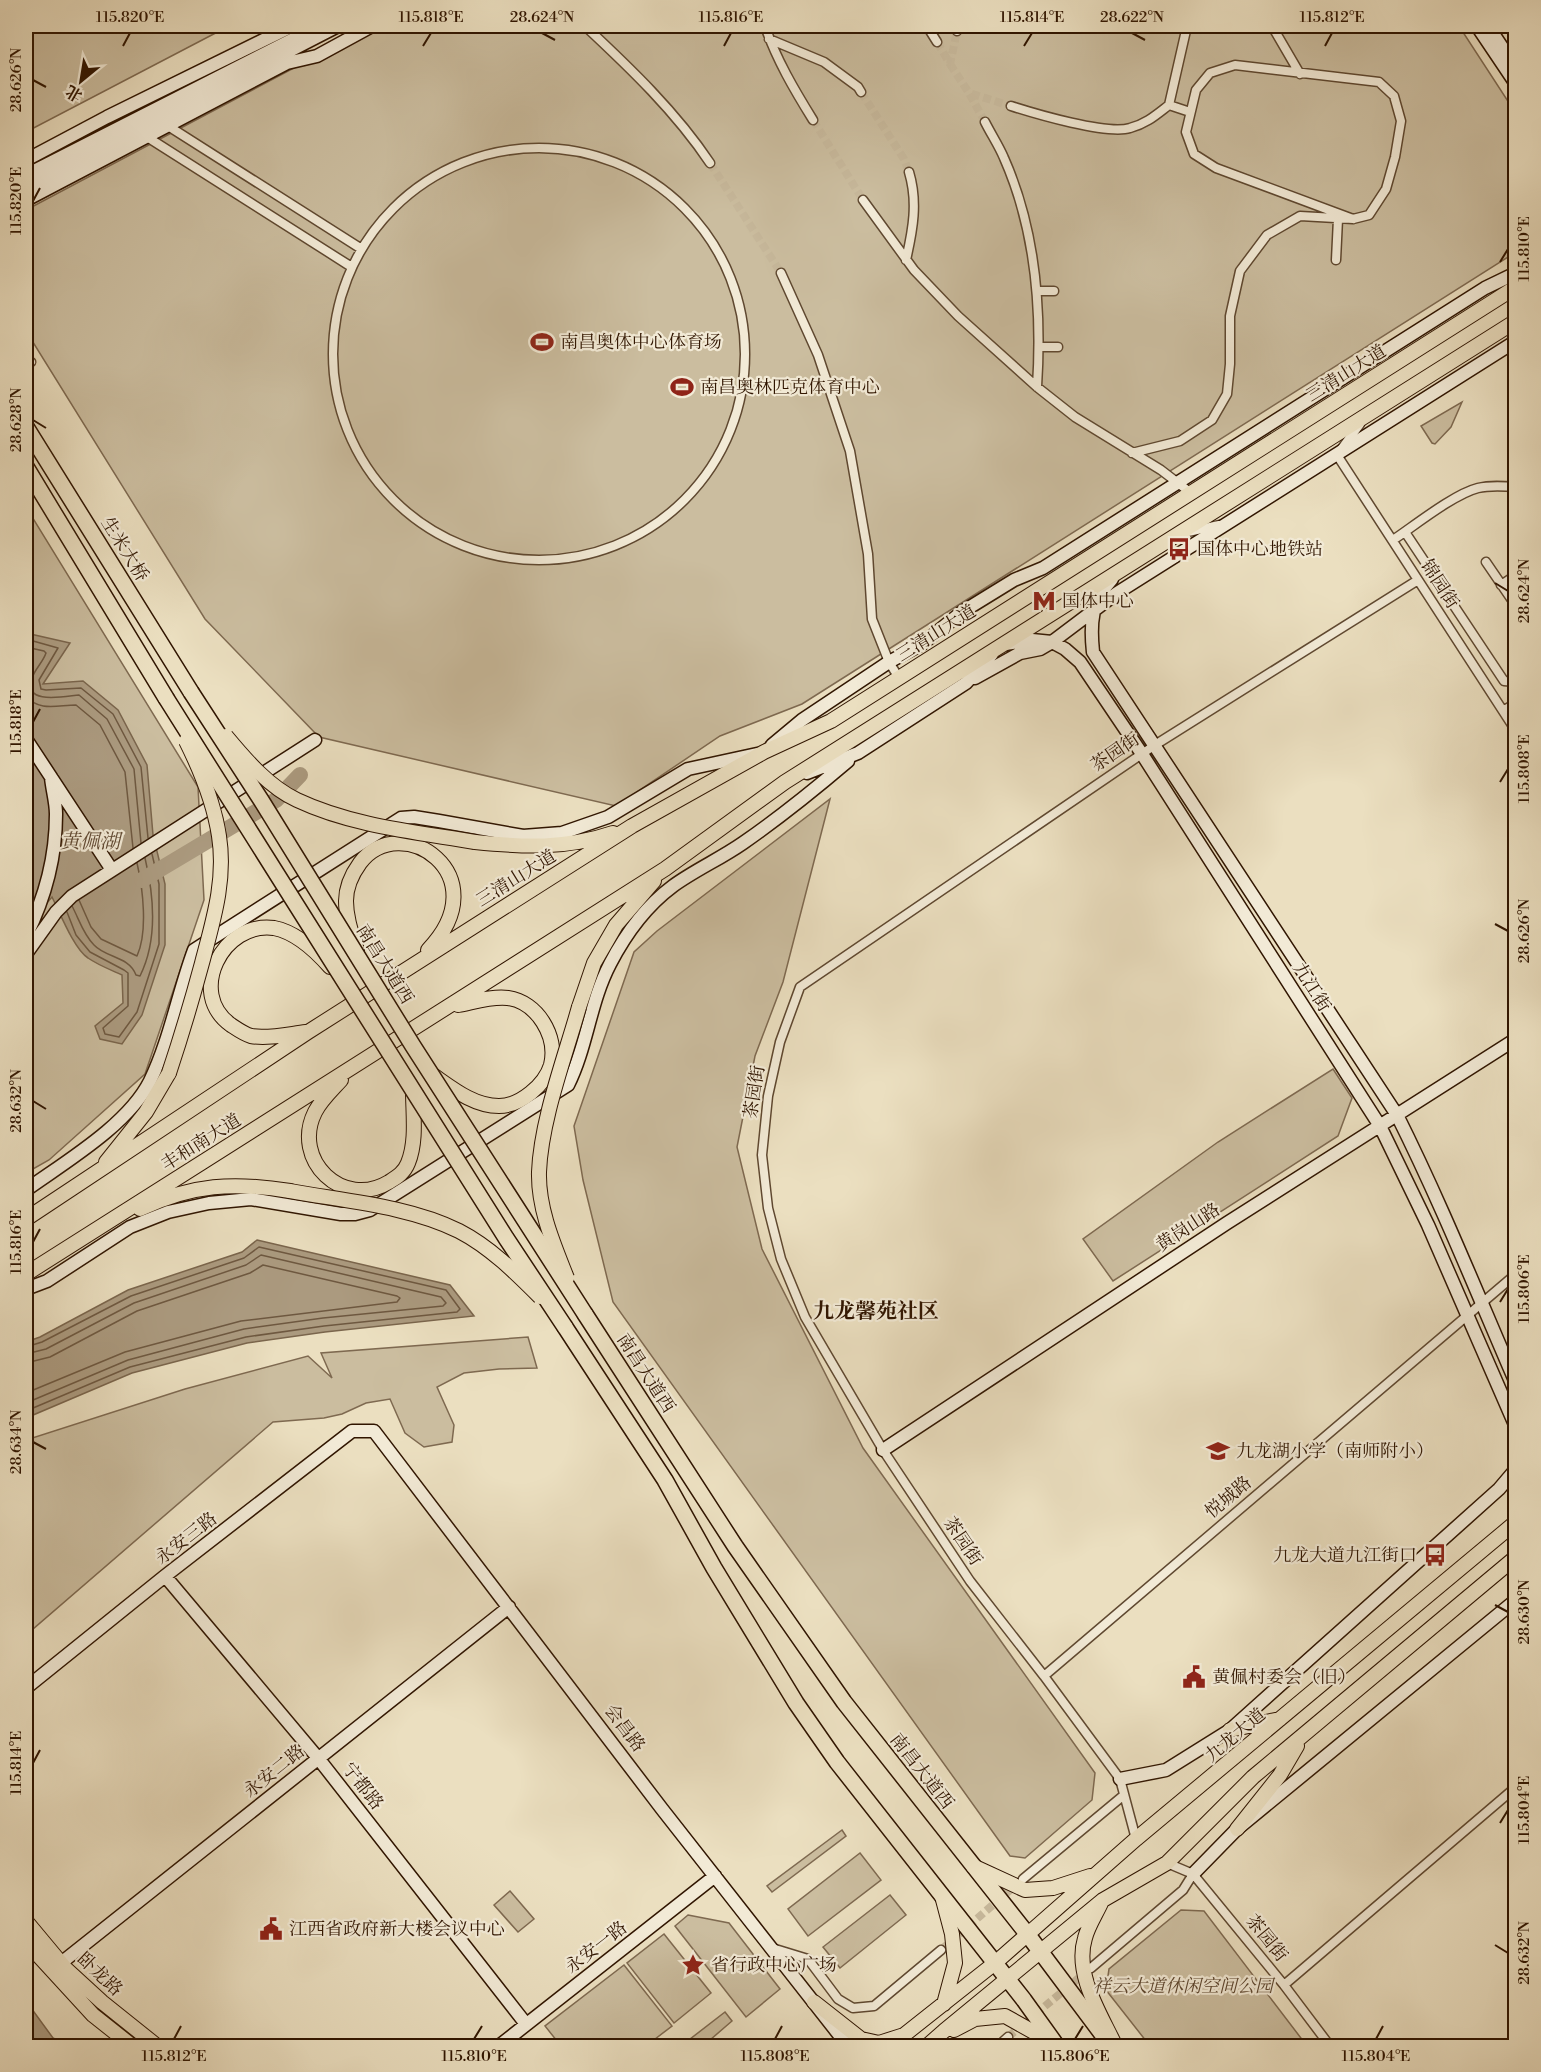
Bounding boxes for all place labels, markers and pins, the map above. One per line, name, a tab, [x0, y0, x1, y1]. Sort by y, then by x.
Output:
sports icon: 南昌奥体中心体育场	[529, 329, 555, 355]
place label: 南昌奥体中心体育场	[560, 331, 722, 354]
sports icon: 南昌奥林匹克体育中心	[669, 374, 695, 400]
place label: 南昌奥林匹克体育中心	[700, 376, 880, 399]
bus stop icon: 国体中心地铁站	[1166, 536, 1192, 562]
place label: 国体中心地铁站	[1197, 538, 1323, 561]
metro station icon: 国体中心	[1031, 588, 1057, 614]
place label: 国体中心	[1062, 590, 1134, 613]
school or university icon: 九龙湖小学（南师附小）	[1205, 1438, 1231, 1464]
place label: 九龙湖小学（南师附小）	[1236, 1440, 1434, 1463]
bus stop icon: 九龙大道九江街口	[1422, 1542, 1448, 1568]
place label: 九龙大道九江街口	[1273, 1544, 1417, 1567]
public building icon: 黄佩村委会（旧）	[1181, 1664, 1207, 1690]
place label: 黄佩村委会（旧）	[1212, 1666, 1356, 1689]
public building icon: 江西省政府新大楼会议中心	[258, 1916, 284, 1942]
place label: 江西省政府新大楼会议中心	[289, 1918, 505, 1941]
place icon: 省行政中心广场	[680, 1952, 706, 1978]
place label: 省行政中心广场	[711, 1954, 837, 1977]

